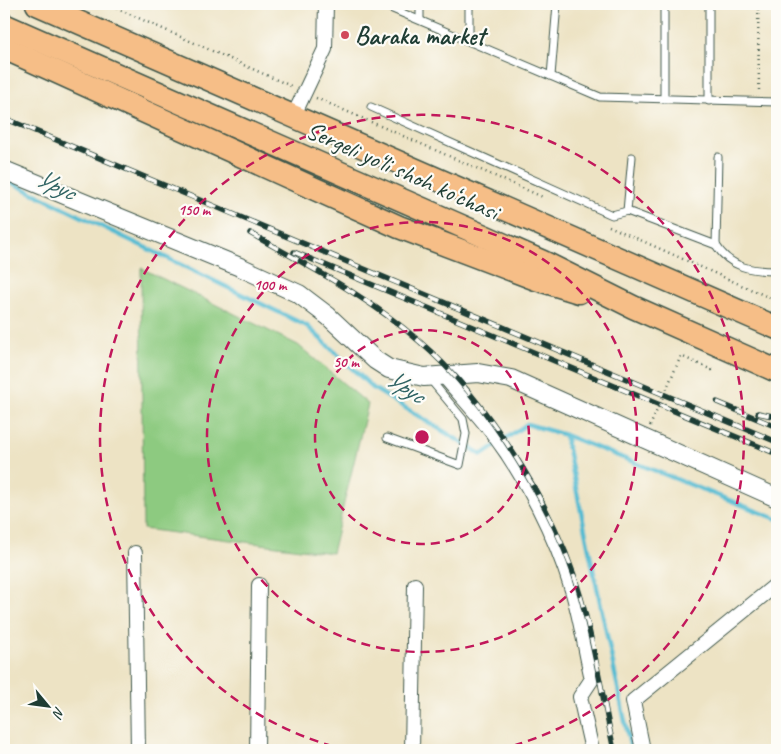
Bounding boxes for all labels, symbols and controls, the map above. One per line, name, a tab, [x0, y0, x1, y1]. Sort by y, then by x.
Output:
place label: Baraka market	[355, 20, 488, 52]
marker: Baraka market	[339, 29, 351, 41]
street label: Sergeli yo‘li shoh ko‘chasi	[301, 114, 507, 229]
water label: Урус	[31, 161, 83, 209]
text: 150 m	[178, 201, 212, 220]
text: 100 m	[254, 276, 288, 295]
text: 50 m	[333, 353, 360, 372]
water label: Урус	[380, 362, 434, 413]
centre of rings	[413, 428, 431, 446]
north arrow	[22, 682, 72, 732]
text: N	[48, 704, 68, 722]

